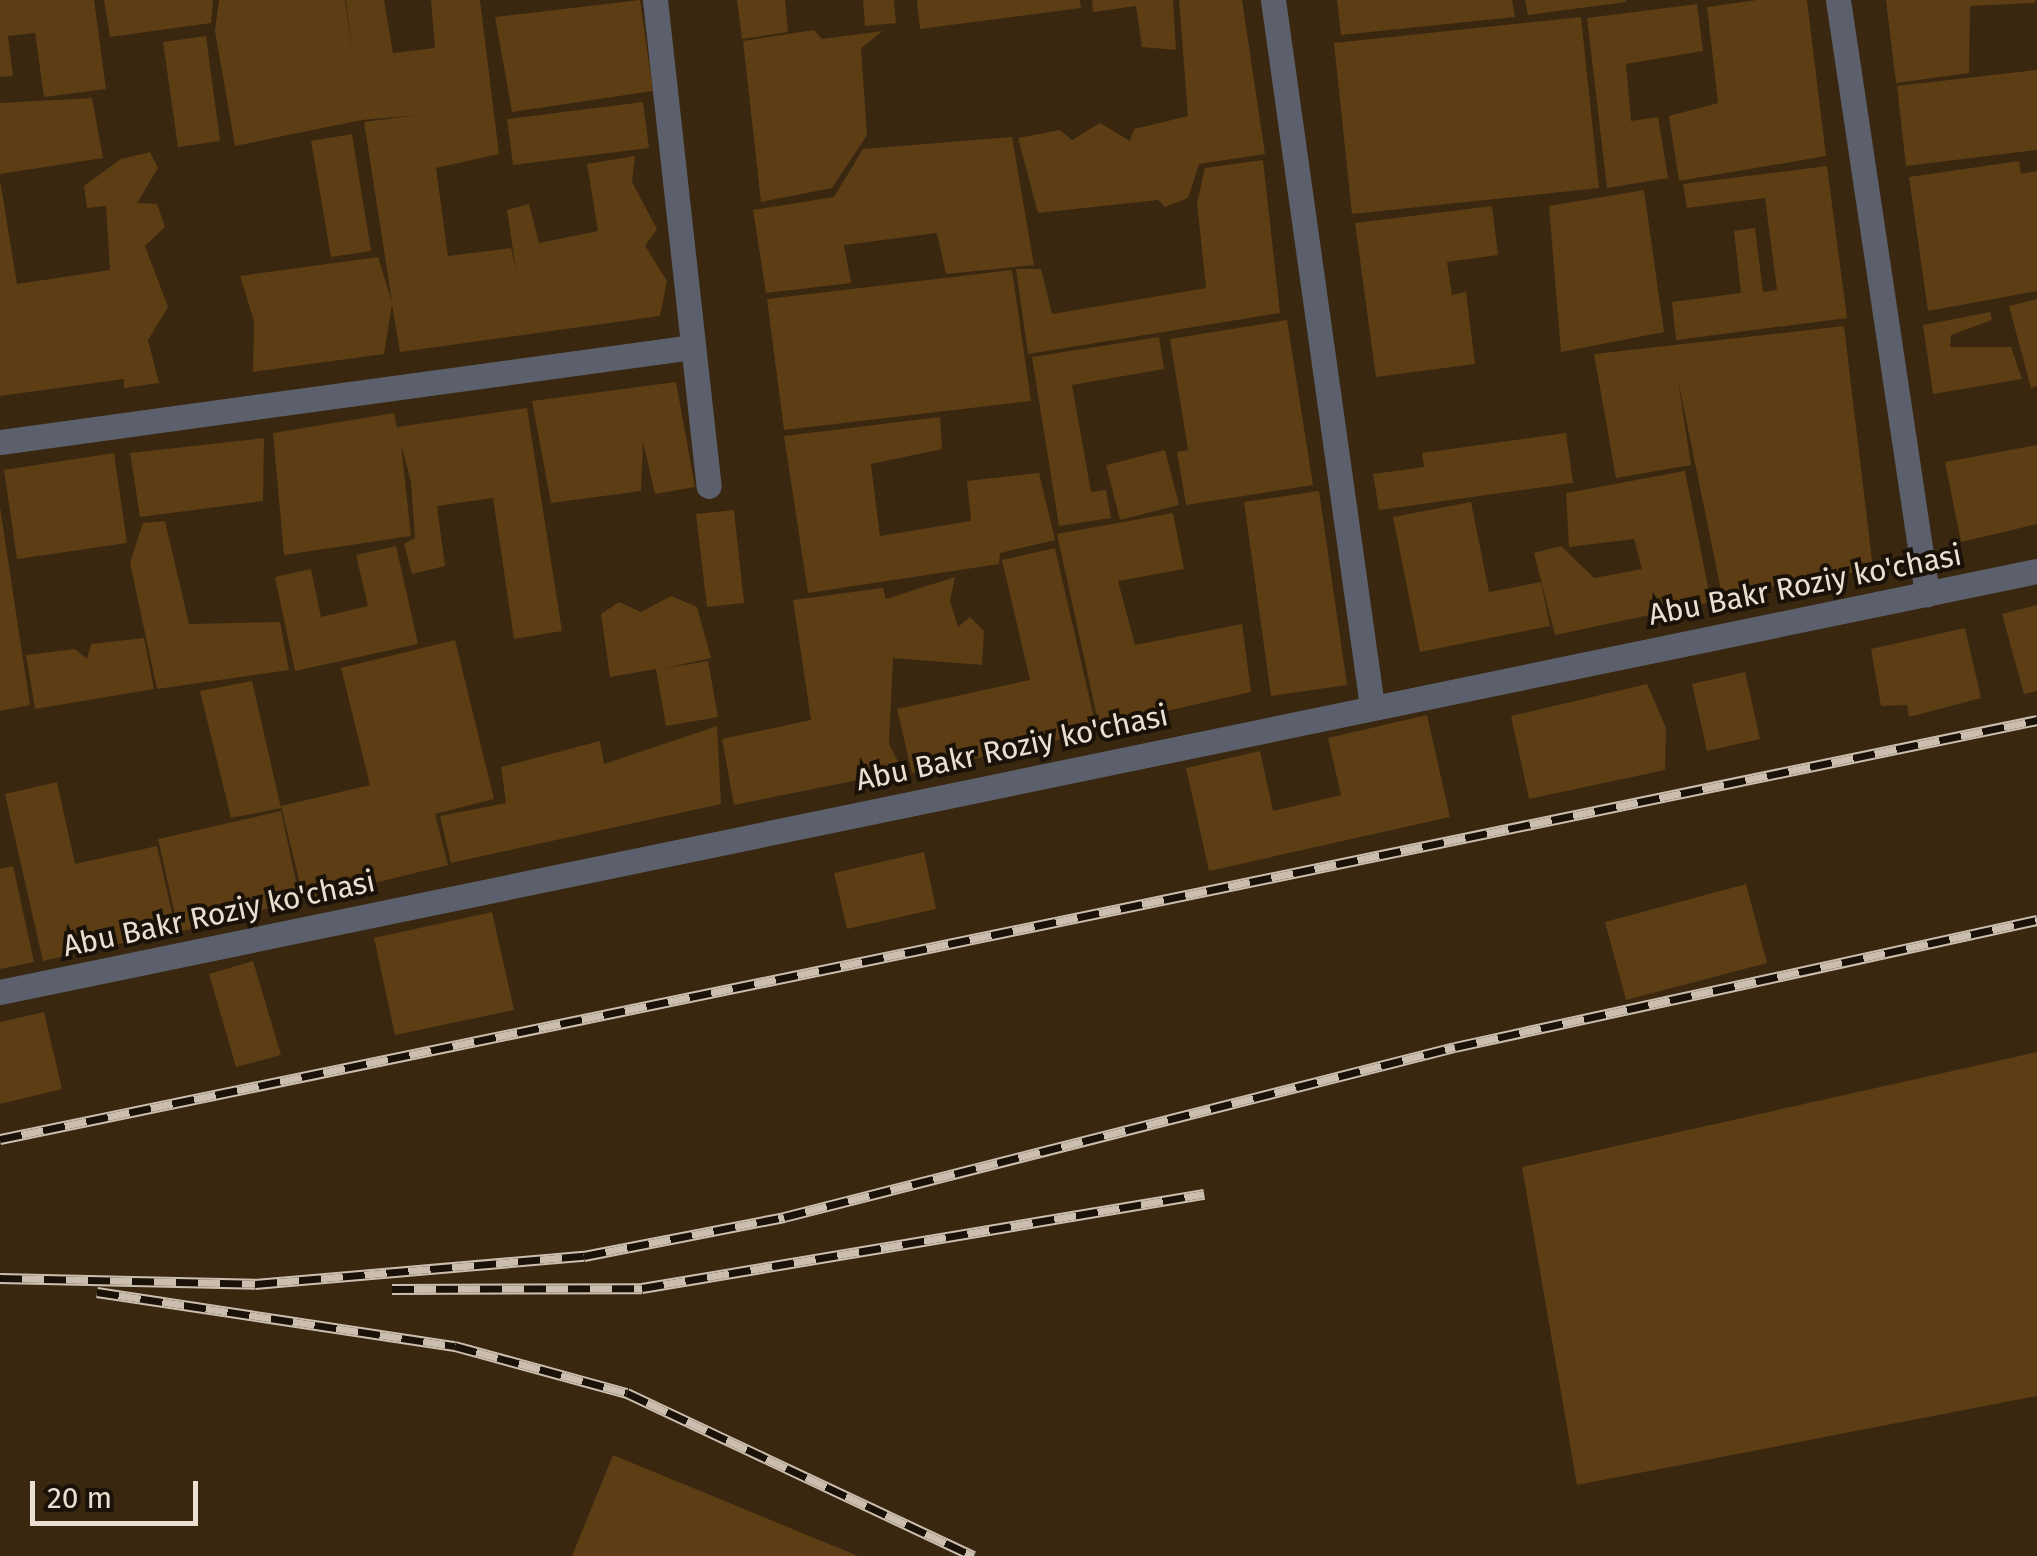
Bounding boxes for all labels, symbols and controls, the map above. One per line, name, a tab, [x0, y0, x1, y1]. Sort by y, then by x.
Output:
street label: Abu Bakr Roziy ko'chasi	[1645, 537, 1965, 633]
street label: Abu Bakr Roziy ko'chasi	[853, 697, 1171, 799]
street label: Abu Bakr Roziy ko'chasi	[60, 863, 378, 965]
scale bar	[35, 1461, 202, 1523]
text: 20 m	[47, 1480, 112, 1516]

